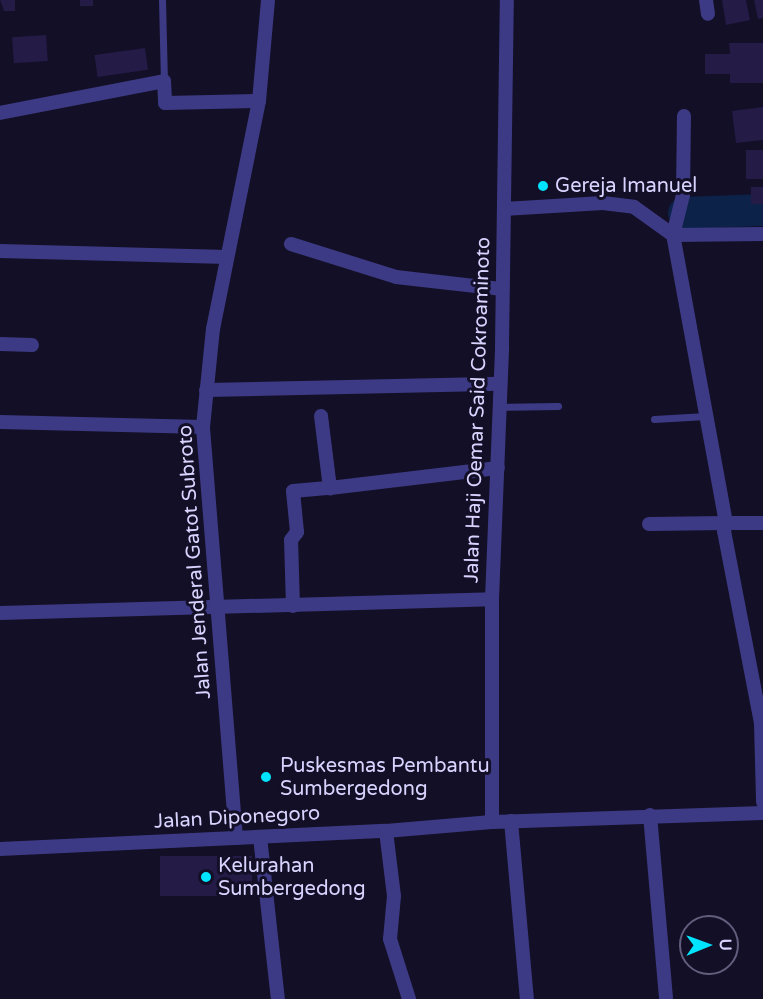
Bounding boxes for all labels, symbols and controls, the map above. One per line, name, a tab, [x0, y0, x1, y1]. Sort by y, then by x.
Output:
place label: Gereja Imanuel	[555, 174, 697, 198]
marker: Gereja Imanuel	[536, 179, 550, 193]
street label: Jalan Haji Oemar Said Cokroaminoto	[460, 236, 496, 584]
street label: Jalan Jenderal Gatot Subroto	[173, 424, 217, 700]
place label: Puskesmas Pembantu Sumbergedong	[280, 754, 490, 801]
marker: Puskesmas Pembantu Sumbergedong	[257, 768, 275, 786]
street label: Jalan Diponegoro	[153, 802, 321, 834]
place label: Kelurahan Sumbergedong	[218, 854, 365, 901]
marker: Kelurahan Sumbergedong	[199, 870, 213, 884]
north arrow	[679, 915, 739, 975]
text: U	[715, 938, 735, 951]

